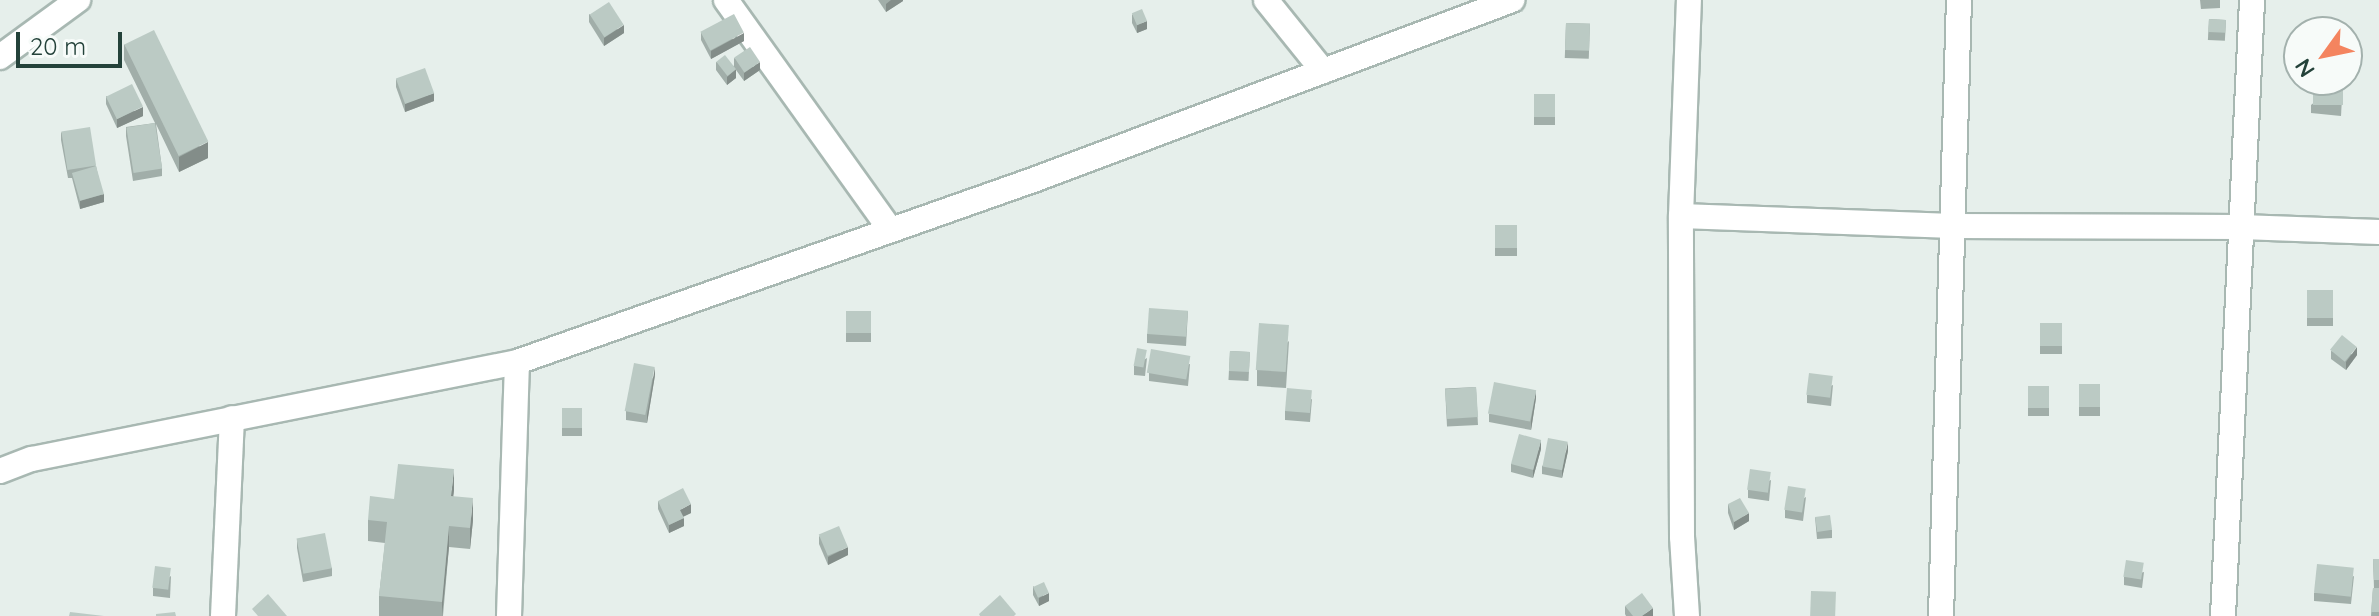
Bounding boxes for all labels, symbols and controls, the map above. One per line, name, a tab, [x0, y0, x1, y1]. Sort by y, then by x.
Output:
scale bar	[20, 16, 126, 66]
north arrow	[2283, 16, 2363, 96]
text: 20 m	[30, 31, 86, 61]
text: N	[2288, 54, 2321, 82]

